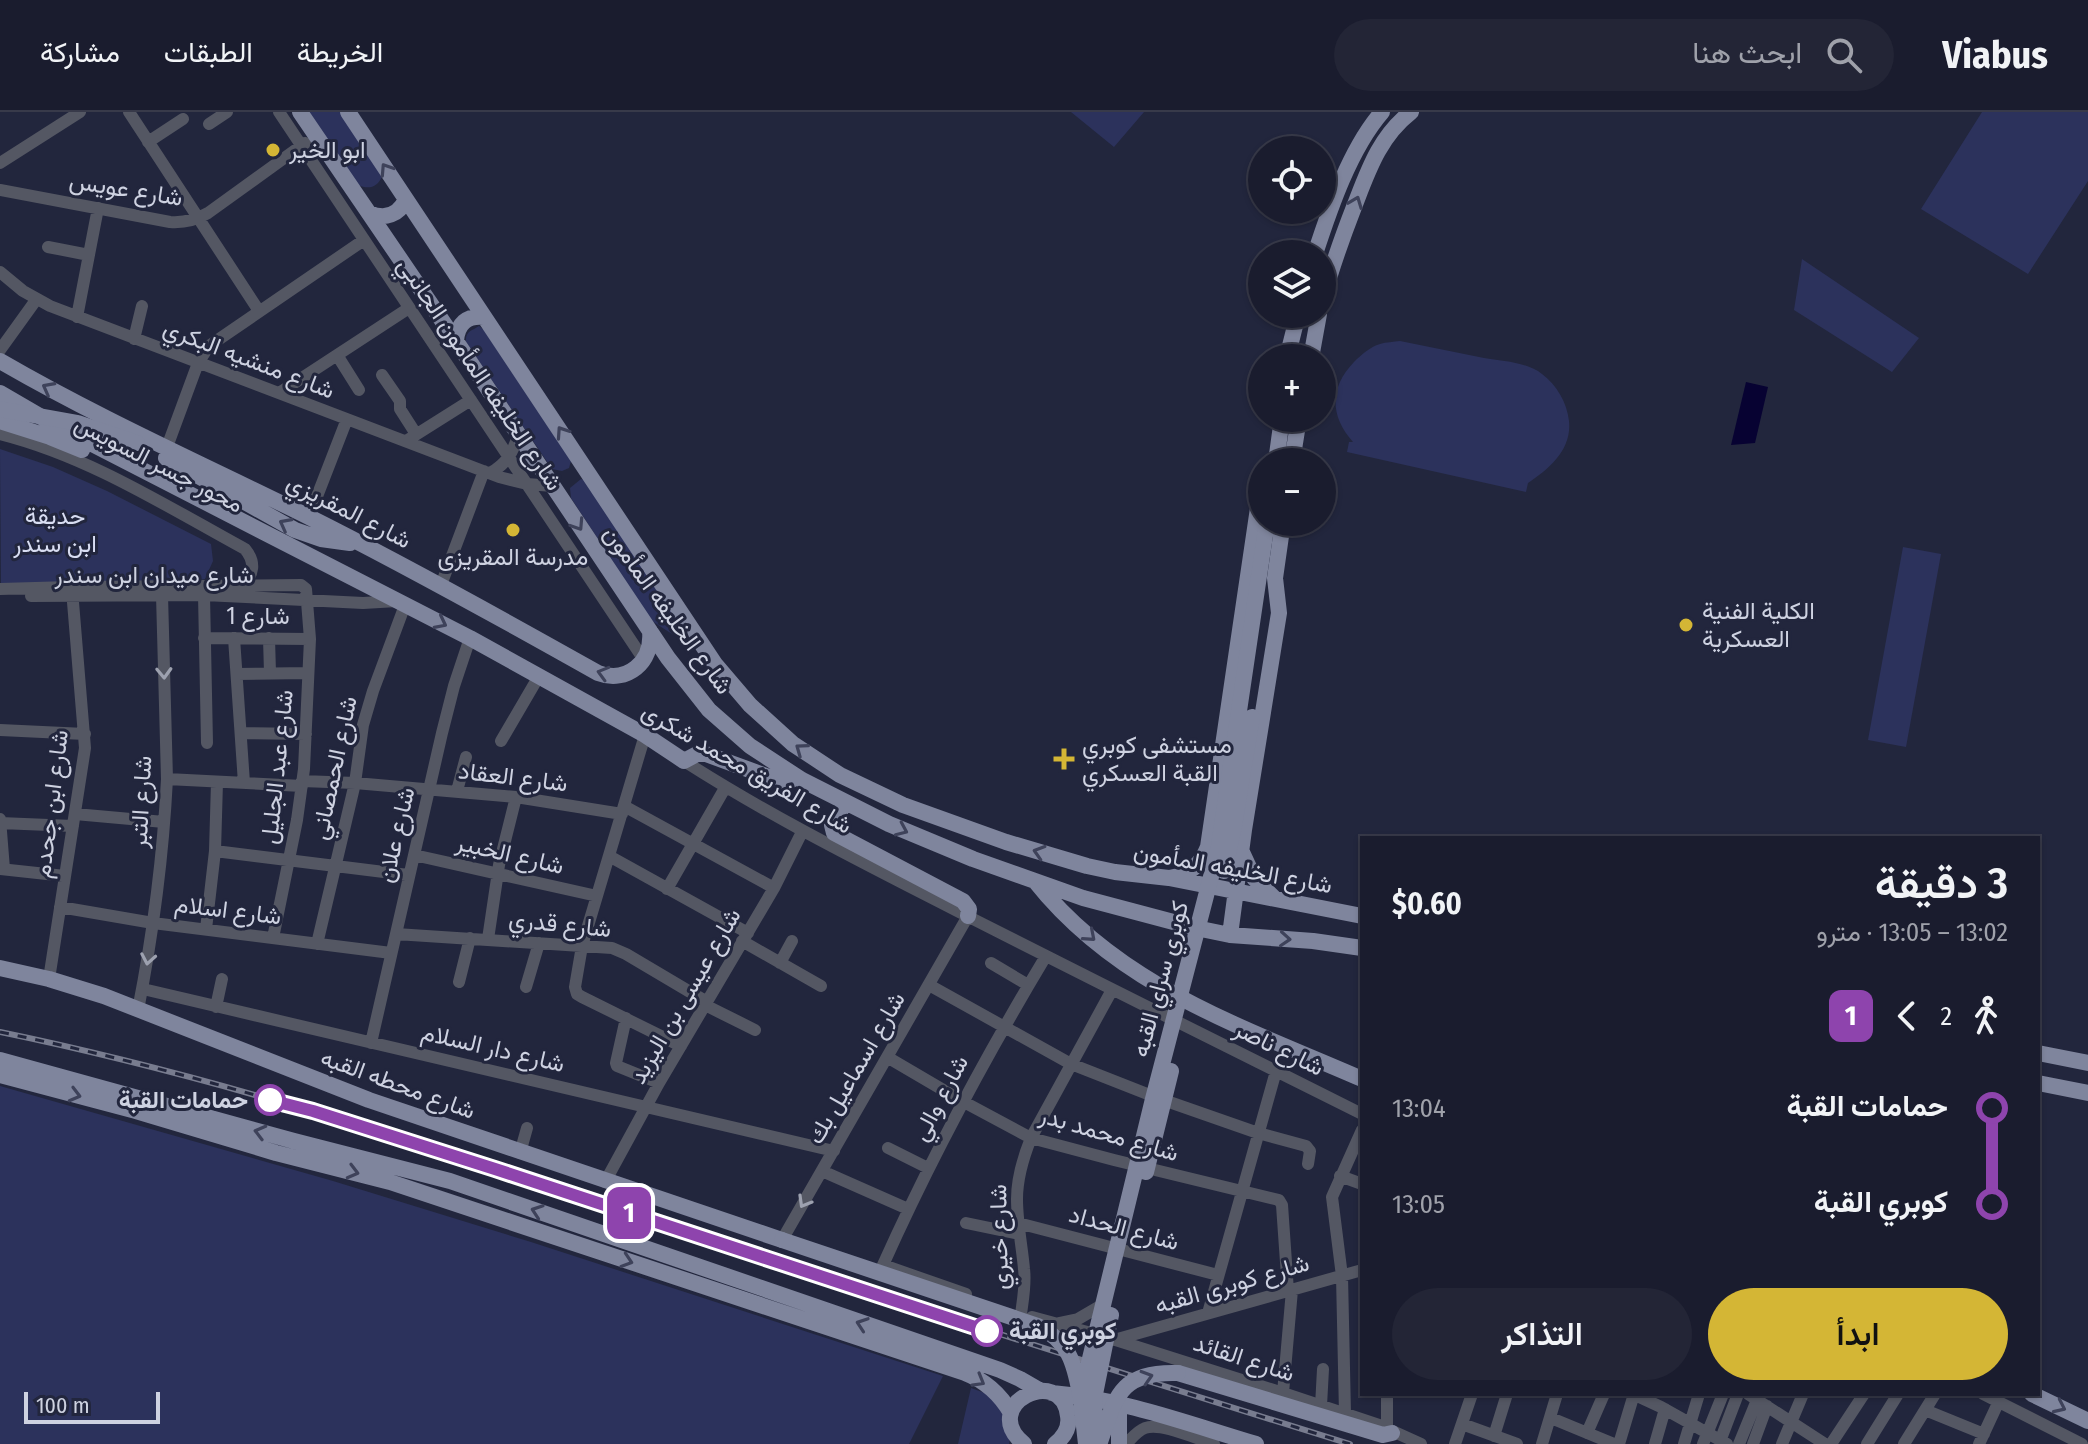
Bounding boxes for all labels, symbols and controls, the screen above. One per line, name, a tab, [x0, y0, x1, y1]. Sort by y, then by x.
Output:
search box	[1334, 19, 1894, 91]
text: Viabus	[1942, 32, 2048, 78]
icon: search	[1822, 33, 1866, 77]
text: ابحث هنا	[1692, 35, 1802, 71]
text: مشاركة	[40, 36, 120, 69]
text: الطبقات	[164, 36, 253, 69]
text: الخريطة	[297, 36, 383, 69]
place label: ابو الخير	[288, 136, 366, 165]
map controls	[1248, 136, 1336, 536]
button: locate	[1248, 136, 1336, 224]
marker: ابو الخير	[264, 141, 282, 159]
one-way arrow	[381, 163, 396, 178]
street label: شارع عويس	[67, 166, 185, 214]
one-way arrow	[1346, 196, 1363, 210]
button: layers	[1248, 240, 1336, 328]
street label: شارع الخليفه المأمون الجانبي	[387, 252, 569, 499]
street label: شارع منشيه البكري	[158, 313, 339, 409]
button: +	[1248, 344, 1336, 432]
one-way arrow	[42, 383, 57, 398]
street label: محور جسر السويس	[70, 409, 248, 519]
one-way arrow	[556, 426, 571, 441]
button: −	[1248, 448, 1336, 536]
street label: شارع المقريزي	[280, 468, 416, 559]
park label: حديقة ابن سندر	[12, 502, 97, 559]
one-way arrow	[569, 516, 584, 530]
one-way arrow	[279, 519, 293, 534]
street label: شارع الخليفه المأمون	[596, 520, 739, 701]
marker: مدرسة المقريزى	[504, 521, 522, 539]
place label: مدرسة المقريزى	[438, 543, 588, 572]
street label: شارع ميدان ابن سندر	[53, 561, 254, 591]
place label: الكلية الفنية العسكرية	[1702, 597, 1815, 654]
street label: شارع 1	[226, 602, 290, 632]
one-way arrow	[432, 614, 447, 629]
marker: الكلية الفنية العسكرية	[1677, 616, 1695, 634]
one-way arrow	[597, 666, 610, 682]
one-way arrow	[155, 667, 173, 679]
street label: شارع عبد الجليل	[255, 688, 301, 846]
street label: شارع الحمصاني	[305, 694, 368, 843]
street label: شارع الفريق محمد شكرى	[636, 696, 857, 841]
street label: شارع ابن جحدم	[28, 728, 76, 880]
place label: مستشفى كوبري القبة العسكري	[1082, 731, 1232, 792]
one-way arrow	[795, 745, 810, 759]
marker: مستشفى كوبري القبة العسكري	[1053, 748, 1075, 770]
street label: شارع التبر	[125, 755, 159, 850]
street label: شارع العقاد	[457, 756, 569, 800]
street label: شارع علان	[371, 785, 423, 886]
one-way arrow	[894, 821, 908, 837]
street label: شارع الخبير	[452, 828, 567, 882]
street label: شارع الخليفه المأمون	[1131, 837, 1335, 901]
one-way arrow	[1032, 845, 1046, 861]
text: 3 دقيقة	[1875, 857, 2008, 910]
text: $0.60	[1392, 886, 1462, 922]
street label: شارع اسلام	[173, 890, 283, 932]
street label: كوبري سراي القبه	[1126, 898, 1199, 1061]
street label: شارع عيسى بن اليزيد	[623, 903, 748, 1090]
street label: شارع قدري	[507, 905, 613, 948]
text: 13:02 – 13:05 · مترو	[1816, 917, 2008, 948]
one-way arrow	[1080, 927, 1095, 941]
one-way arrow	[1279, 930, 1292, 947]
one-way arrow	[140, 952, 157, 966]
street label: شارع اسماعيل بك	[801, 987, 913, 1150]
icon: back	[1885, 994, 1929, 1038]
icon: walk	[1964, 994, 2008, 1038]
text: 1	[1845, 999, 1857, 1032]
text: 2	[1941, 1001, 1952, 1032]
street label: شارع ناصر	[1228, 1014, 1328, 1084]
street label: شارع دار السلام	[418, 1018, 567, 1080]
street label: شارع محطه القبه	[316, 1043, 479, 1127]
street label: شارع والي	[906, 1051, 979, 1148]
one-way arrow	[68, 1085, 82, 1102]
marker: حمامات القبة	[255, 1085, 285, 1115]
place label: حمامات القبة	[119, 1086, 248, 1114]
text: حمامات القبة	[1786, 1088, 1948, 1124]
text: 13:04	[1392, 1093, 1446, 1124]
street label: شارع محمد بدر	[1035, 1101, 1182, 1169]
one-way arrow	[254, 1125, 268, 1141]
one-way arrow	[345, 1163, 359, 1180]
street label: شارع خيري	[984, 1184, 1019, 1290]
text: كوبري القبة	[1814, 1184, 1948, 1220]
line badge: 1	[603, 1187, 655, 1239]
text: 13:05	[1392, 1189, 1445, 1220]
one-way arrow	[798, 1193, 814, 1208]
text: 1	[623, 1196, 635, 1229]
street label: شارع الحداد	[1065, 1200, 1182, 1258]
one-way arrow	[531, 1205, 545, 1221]
street label: شارع كوبرى القبه	[1152, 1249, 1313, 1321]
one-way arrow	[619, 1252, 633, 1268]
button: التذاكر	[1392, 1288, 1692, 1380]
button: ابدأ	[1708, 1288, 2008, 1380]
marker: كوبري القبة	[972, 1316, 1002, 1346]
one-way arrow	[856, 1317, 870, 1334]
place label: كوبري القبة	[1009, 1317, 1116, 1351]
street label: شارع القائد	[1189, 1329, 1298, 1389]
one-way arrow	[1139, 1370, 1153, 1386]
one-way arrow	[970, 1371, 984, 1387]
scale bar	[24, 1388, 160, 1424]
text: 100 m	[36, 1392, 90, 1419]
one-way arrow	[2052, 1397, 2066, 1413]

